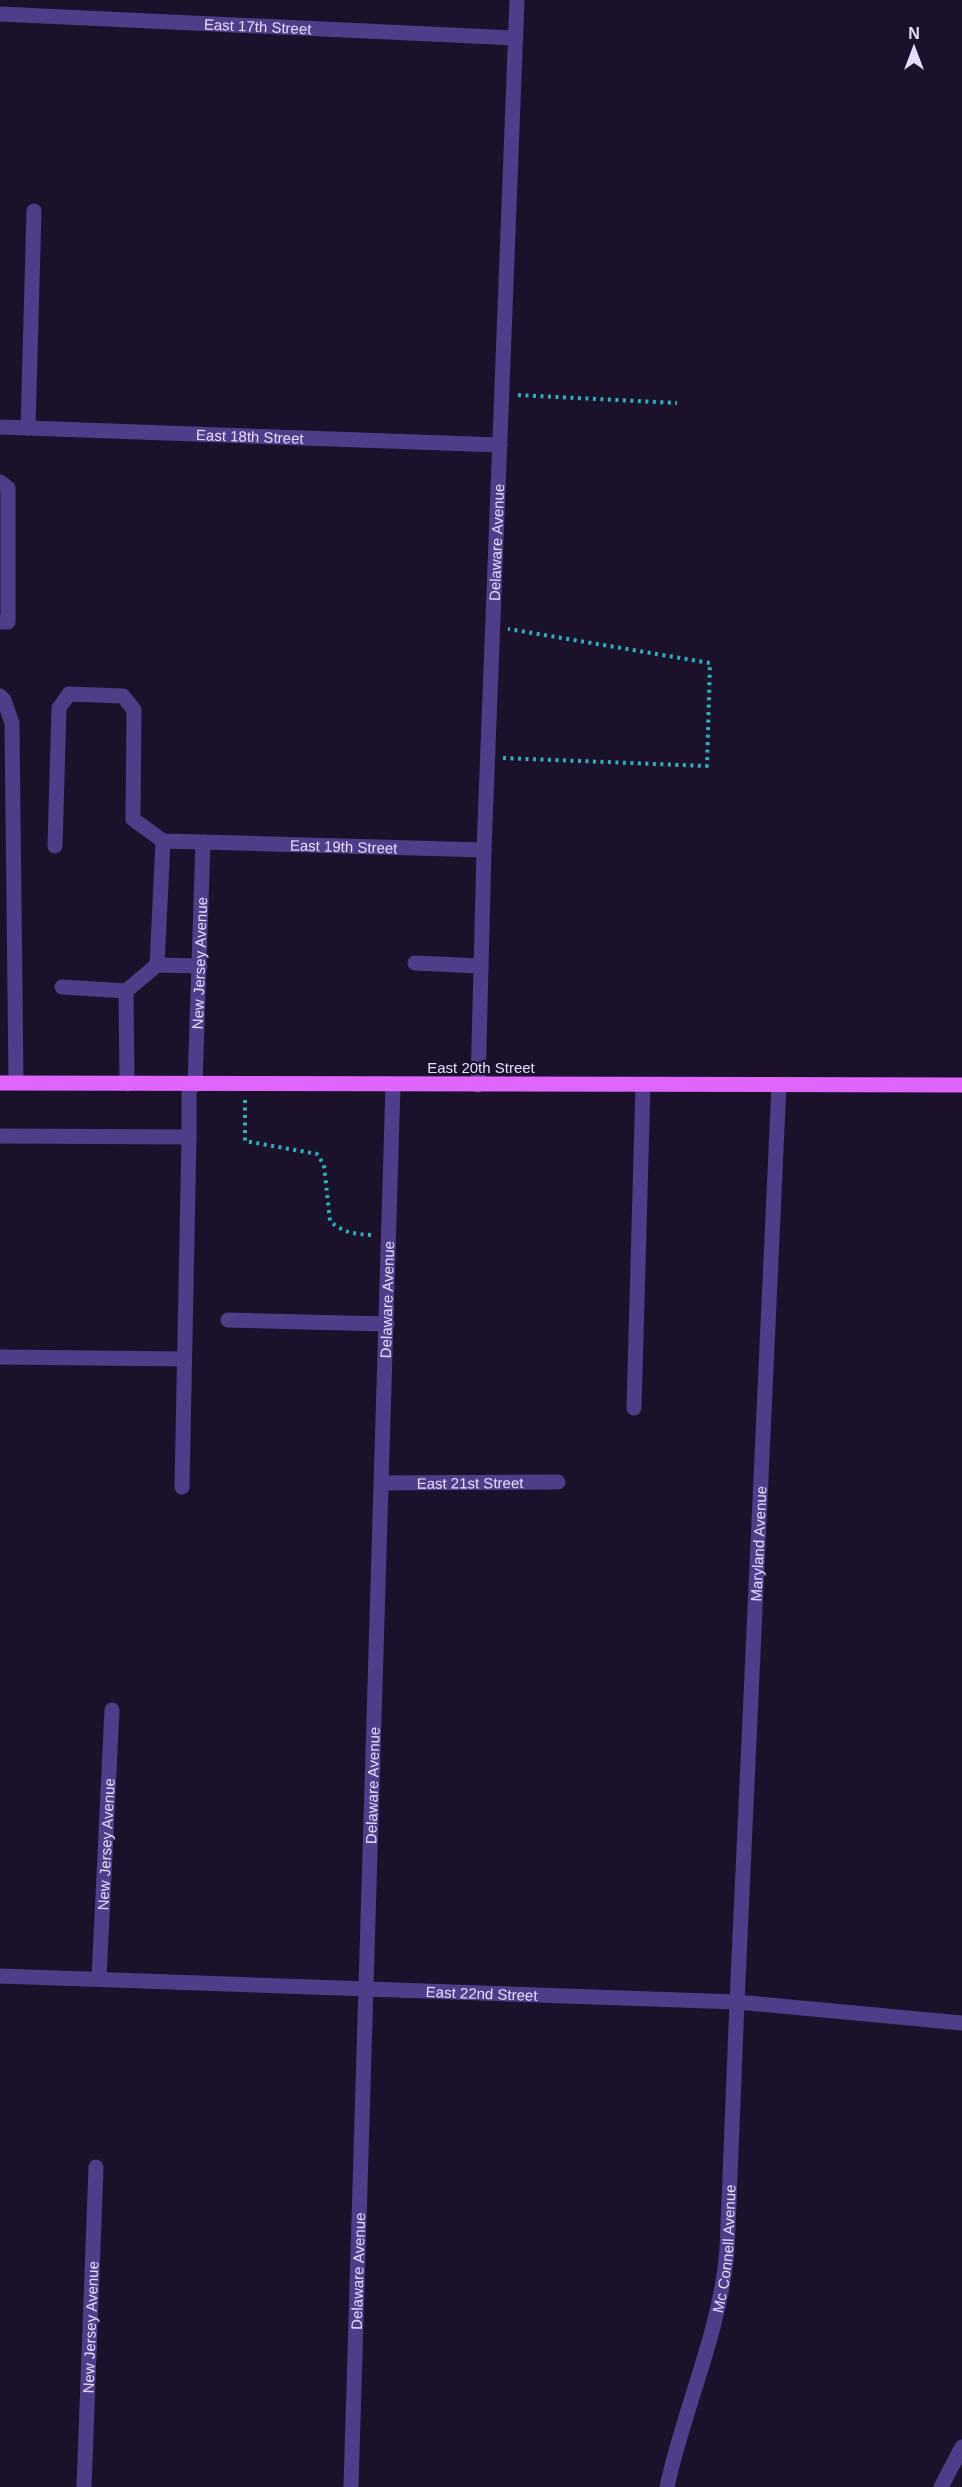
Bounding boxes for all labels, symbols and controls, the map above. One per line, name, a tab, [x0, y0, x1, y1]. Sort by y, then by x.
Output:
street label: East 17th Street	[204, 15, 313, 37]
north arrow	[884, 18, 944, 78]
text: N	[908, 25, 920, 42]
street label: East 18th Street	[196, 426, 305, 446]
street label: Delaware Avenue	[485, 483, 507, 601]
street label: East 19th Street	[290, 836, 398, 856]
street label: New Jersey Avenue	[188, 897, 210, 1029]
street label: East 20th Street	[427, 1059, 536, 1076]
street label: Delaware Avenue	[376, 1241, 397, 1358]
street label: East 21st Street	[417, 1474, 524, 1491]
street label: Maryland Avenue	[747, 1485, 769, 1602]
street label: Delaware Avenue	[362, 1726, 382, 1844]
street label: New Jersey Avenue	[94, 1778, 117, 1911]
street label: East 22nd Street	[426, 1983, 539, 2003]
street label: Mc Connell Avenue	[708, 2184, 738, 2314]
street label: Delaware Avenue	[347, 2212, 368, 2330]
street label: New Jersey Avenue	[79, 2261, 101, 2394]

